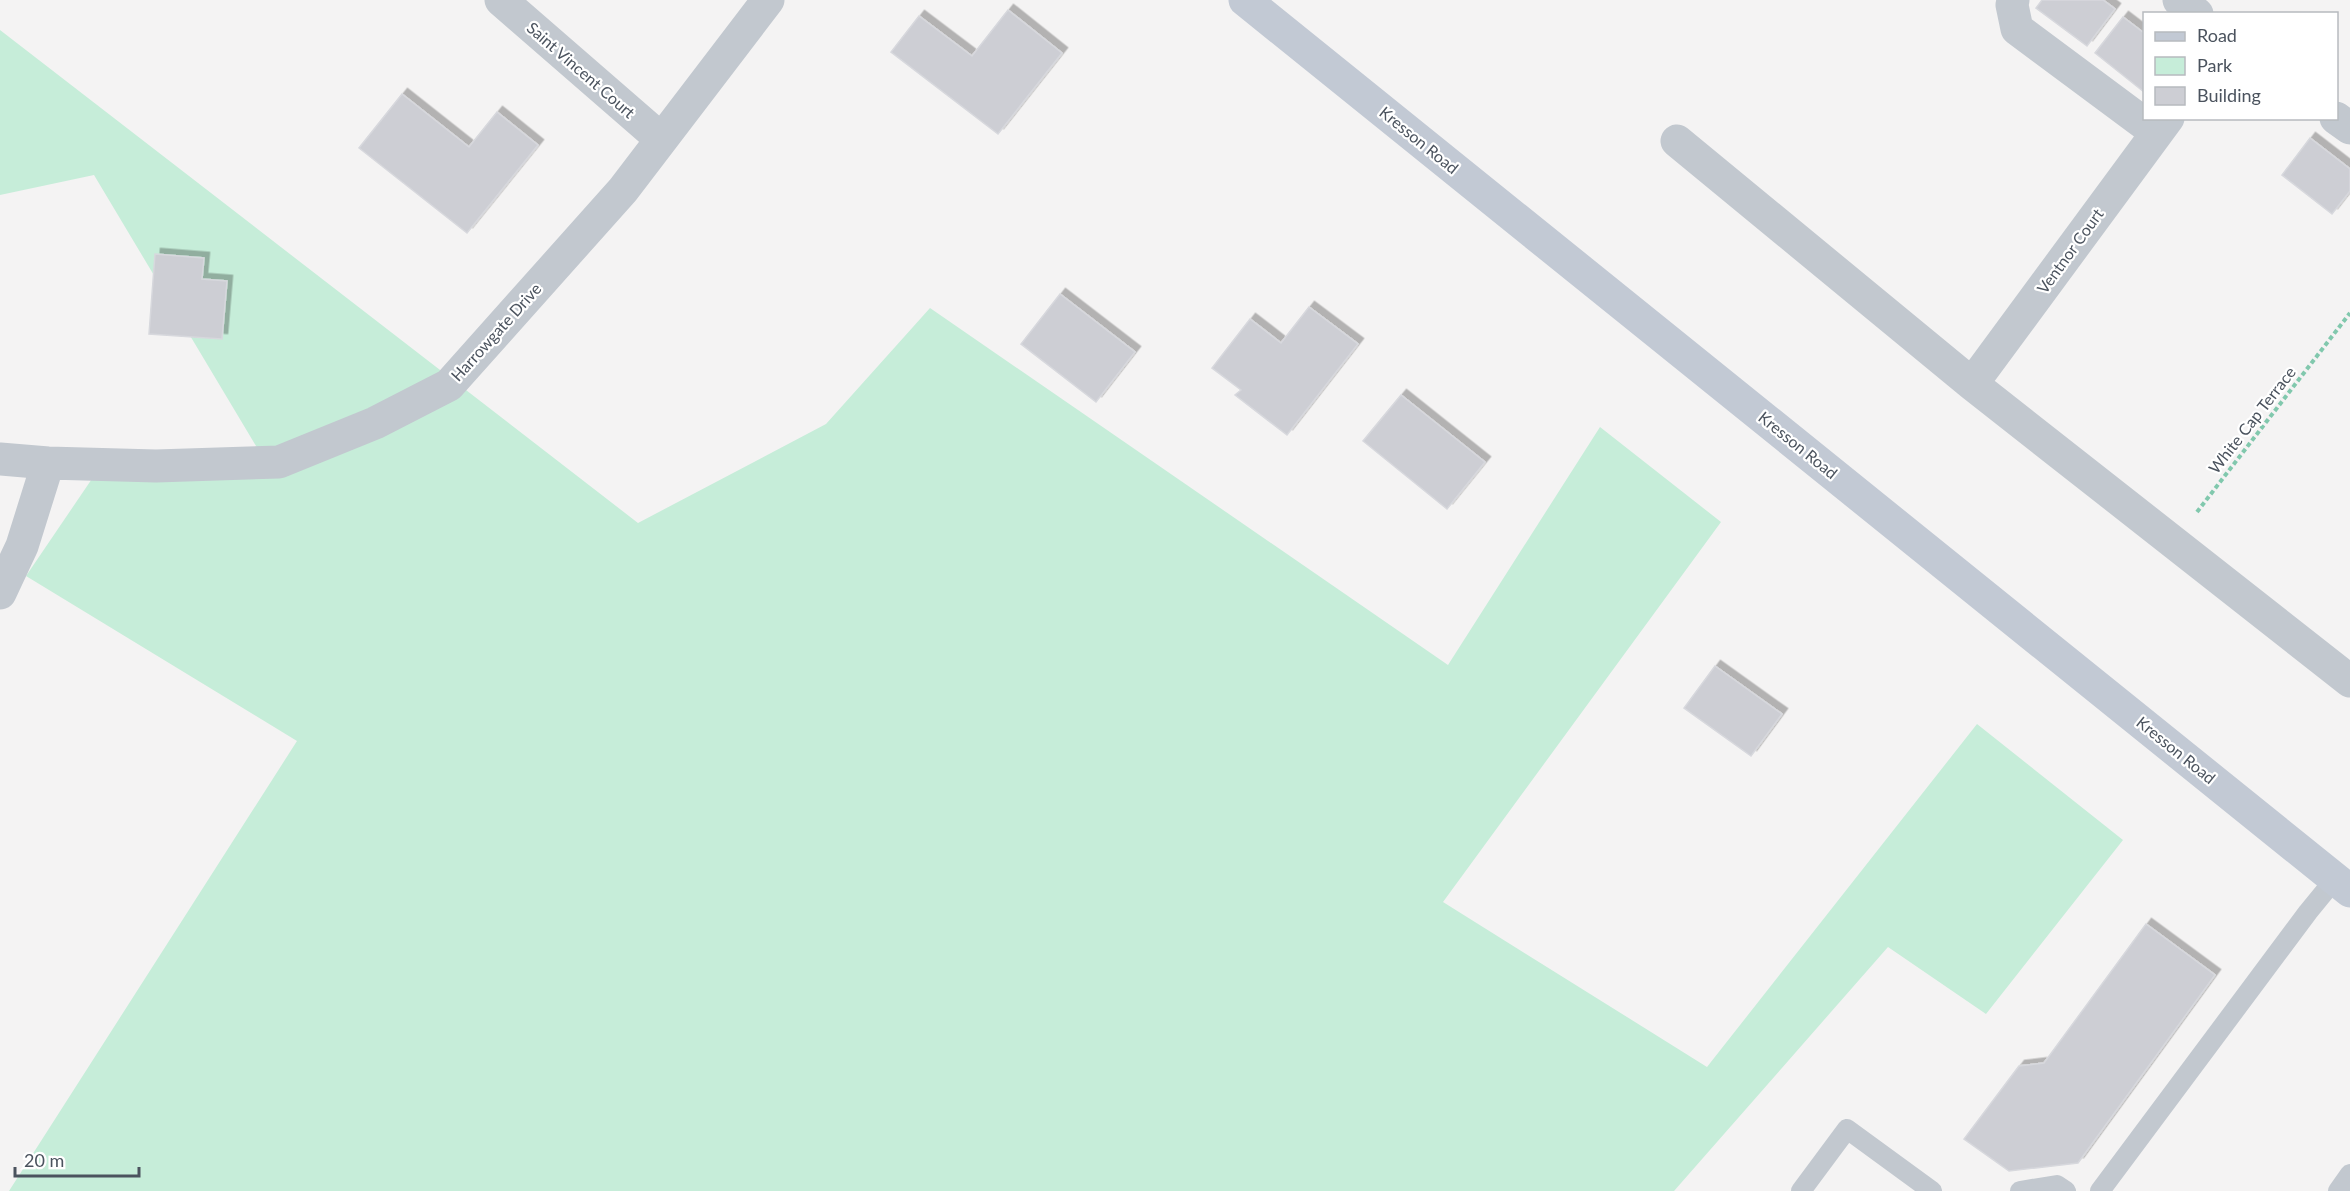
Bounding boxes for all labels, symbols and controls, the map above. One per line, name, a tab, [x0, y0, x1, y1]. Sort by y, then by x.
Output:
legend	[2143, 12, 2338, 120]
street label: Saint Vincent Court	[524, 18, 639, 122]
text: Road	[2197, 24, 2237, 46]
text: Park	[2197, 54, 2233, 76]
text: Building	[2197, 84, 2261, 106]
street label: Kresson Road	[1376, 102, 1463, 177]
street label: Ventnor Court	[2032, 204, 2107, 297]
street label: Harrowgate Drive	[447, 279, 545, 385]
street label: White Cap Terrace	[2204, 363, 2299, 477]
street label: Kresson Road	[1755, 407, 1842, 482]
street label: Kresson Road	[2133, 712, 2220, 787]
scale bar	[15, 1140, 140, 1178]
text: 20 m	[24, 1149, 64, 1171]

